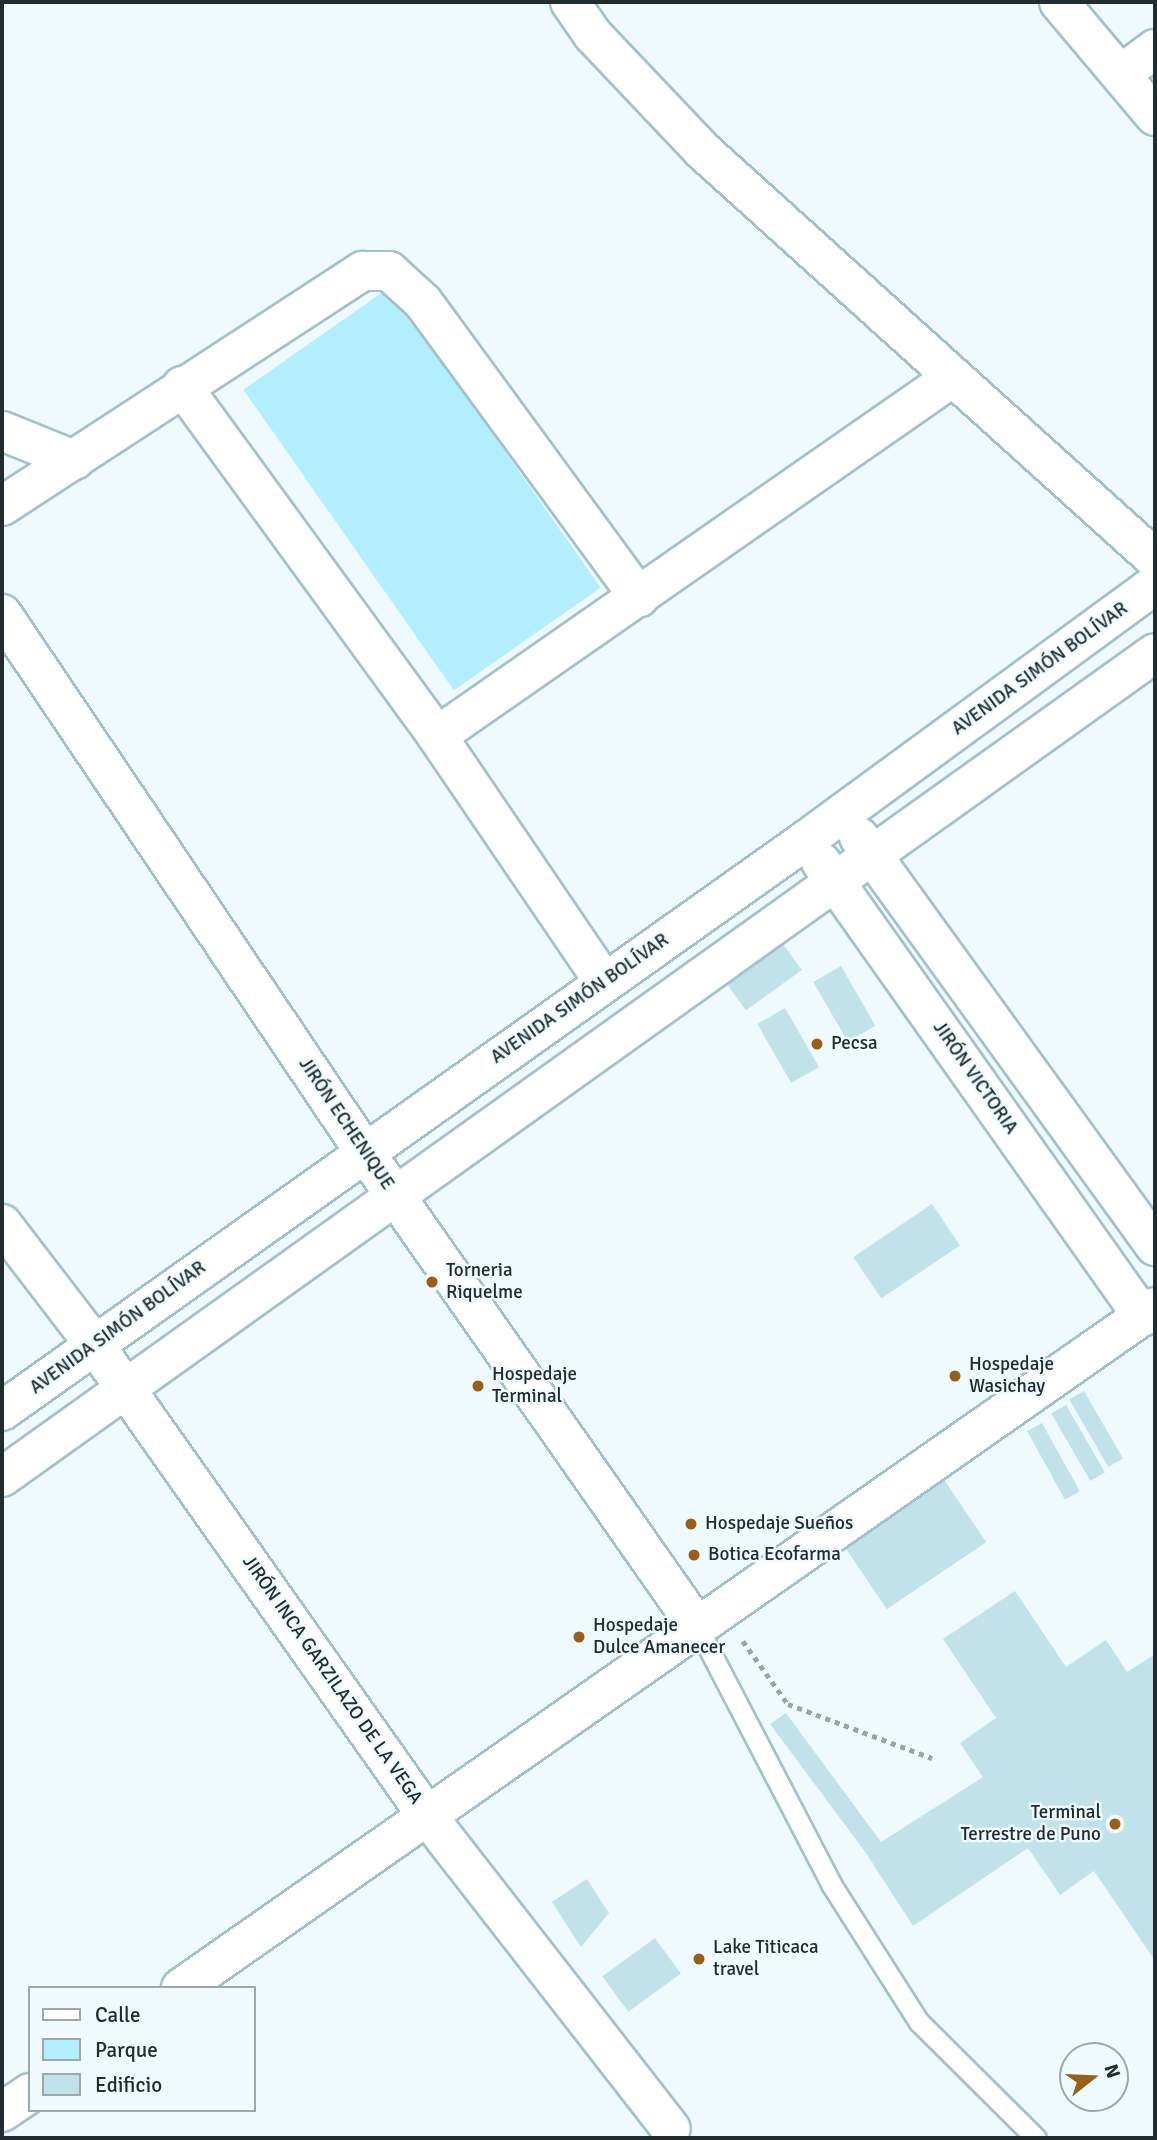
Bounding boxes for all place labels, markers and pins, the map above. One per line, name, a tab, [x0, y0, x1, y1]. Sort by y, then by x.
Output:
place label: Pecsa	[831, 1033, 878, 1055]
marker: Pecsa	[809, 1036, 825, 1052]
place label: Torneria Riquelme	[446, 1260, 523, 1304]
marker: Torneria Riquelme	[424, 1274, 440, 1290]
place label: Hospedaje Wasichay	[969, 1354, 1054, 1398]
place label: Hospedaje Terminal	[492, 1364, 577, 1408]
marker: Hospedaje Wasichay	[947, 1368, 963, 1384]
marker: Hospedaje Terminal	[470, 1378, 486, 1394]
place label: Hospedaje Sueños	[705, 1513, 853, 1535]
marker: Hospedaje Sueños	[683, 1516, 699, 1532]
place label: Botica Ecofarma	[708, 1544, 841, 1566]
marker: Botica Ecofarma	[686, 1547, 702, 1563]
place label: Hospedaje Dulce Amanecer	[593, 1615, 725, 1659]
marker: Hospedaje Dulce Amanecer	[571, 1629, 587, 1645]
place label: Terminal Terrestre de Puno	[960, 1802, 1101, 1846]
marker: Terminal Terrestre de Puno	[1107, 1816, 1123, 1832]
place label: Lake Titicaca travel	[713, 1937, 819, 1981]
marker: Lake Titicaca travel	[691, 1951, 707, 1967]

